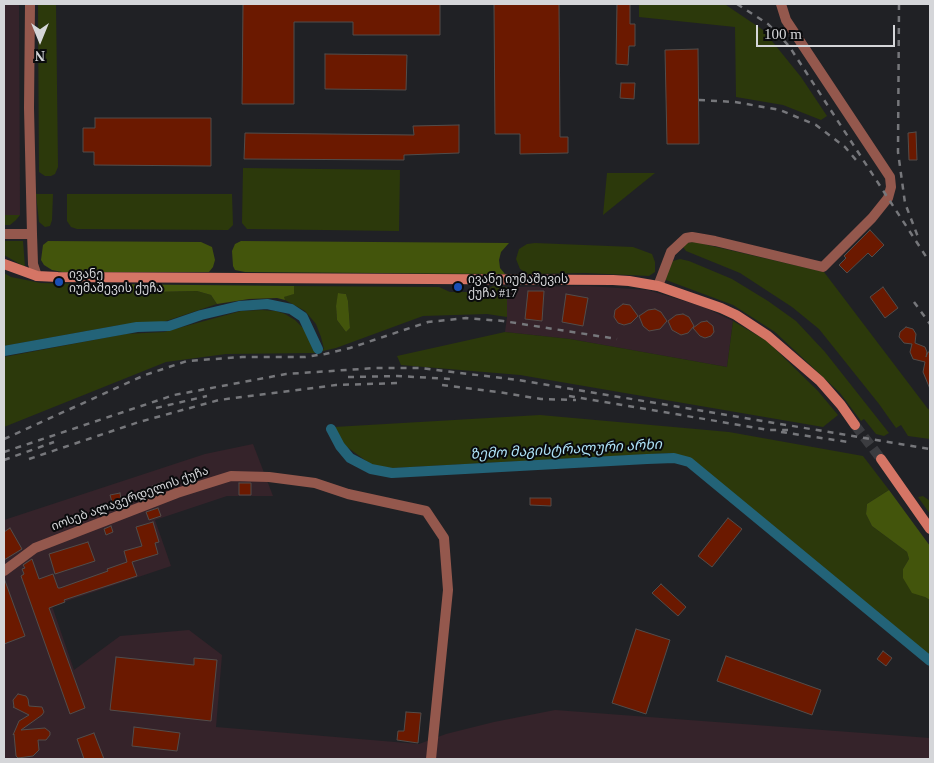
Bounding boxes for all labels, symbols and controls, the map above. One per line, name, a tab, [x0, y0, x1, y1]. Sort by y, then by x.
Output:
north arrow	[15, 15, 65, 65]
scale bar	[759, 15, 898, 47]
text: 100 m	[764, 26, 802, 42]
text: N	[35, 48, 45, 63]
place label: ივანე იუმაშევის ქუჩა	[69, 268, 163, 296]
place label: ივანე იუმაშევის ქუჩა #17	[468, 273, 568, 301]
marker: ივანე იუმაშევის ქუჩა	[53, 276, 65, 288]
marker: ივანე იუმაშევის ქუჩა #17	[452, 281, 464, 293]
water label: ზემო მაგისტრალური არხი	[470, 437, 662, 463]
street label: იოსებ ალავერდელის ქუჩა	[49, 464, 211, 534]

